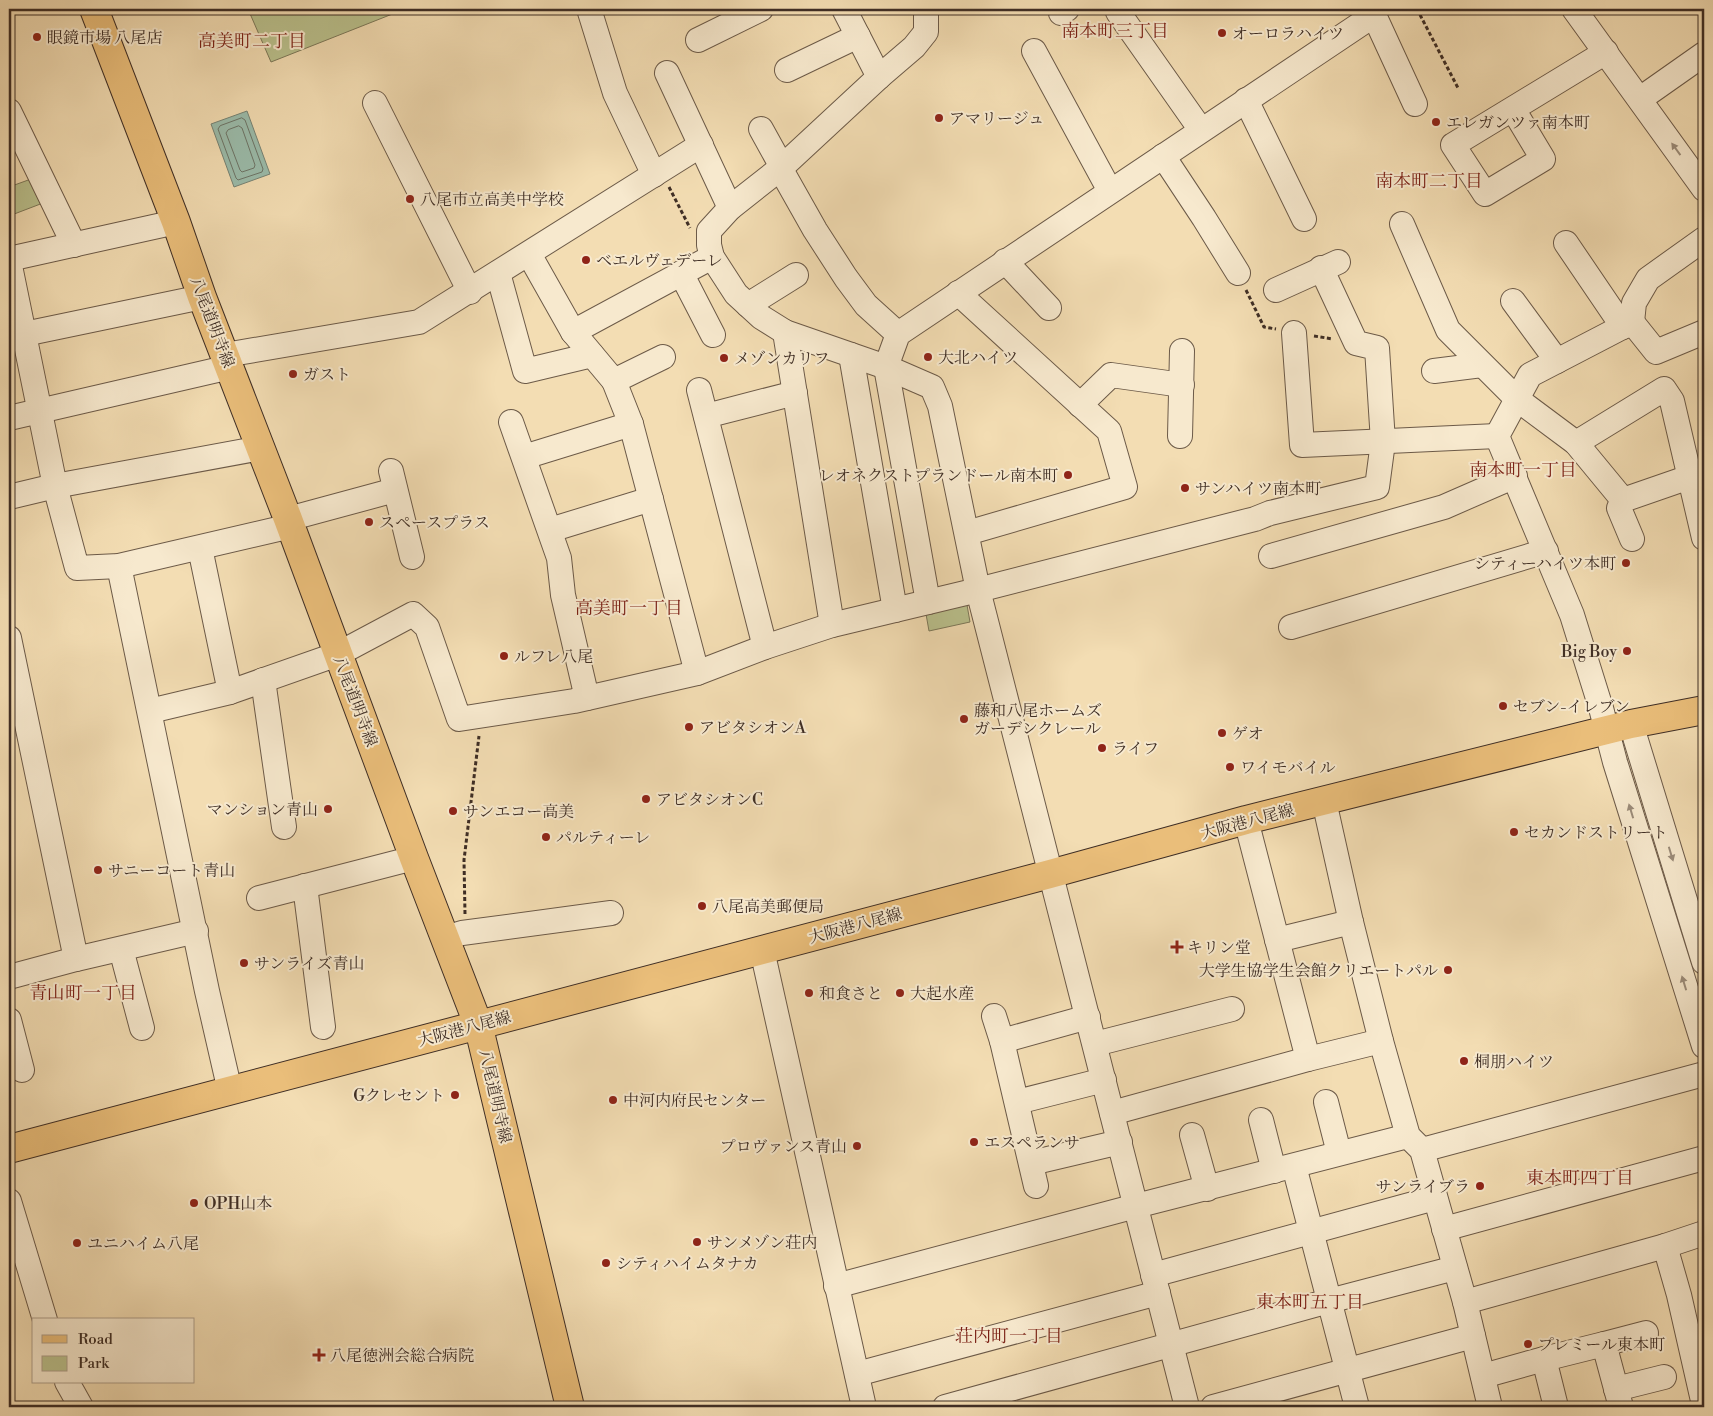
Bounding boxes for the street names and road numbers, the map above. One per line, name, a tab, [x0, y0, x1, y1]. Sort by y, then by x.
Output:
street label: 八尾道明寺線	[186, 274, 239, 371]
street label: 八尾道明寺線	[329, 653, 382, 750]
street label: 大阪港八尾線	[1198, 800, 1296, 844]
street label: 大阪港八尾線	[806, 904, 904, 948]
street label: 大阪港八尾線	[415, 1007, 513, 1051]
street label: 八尾道明寺線	[474, 1047, 516, 1145]

